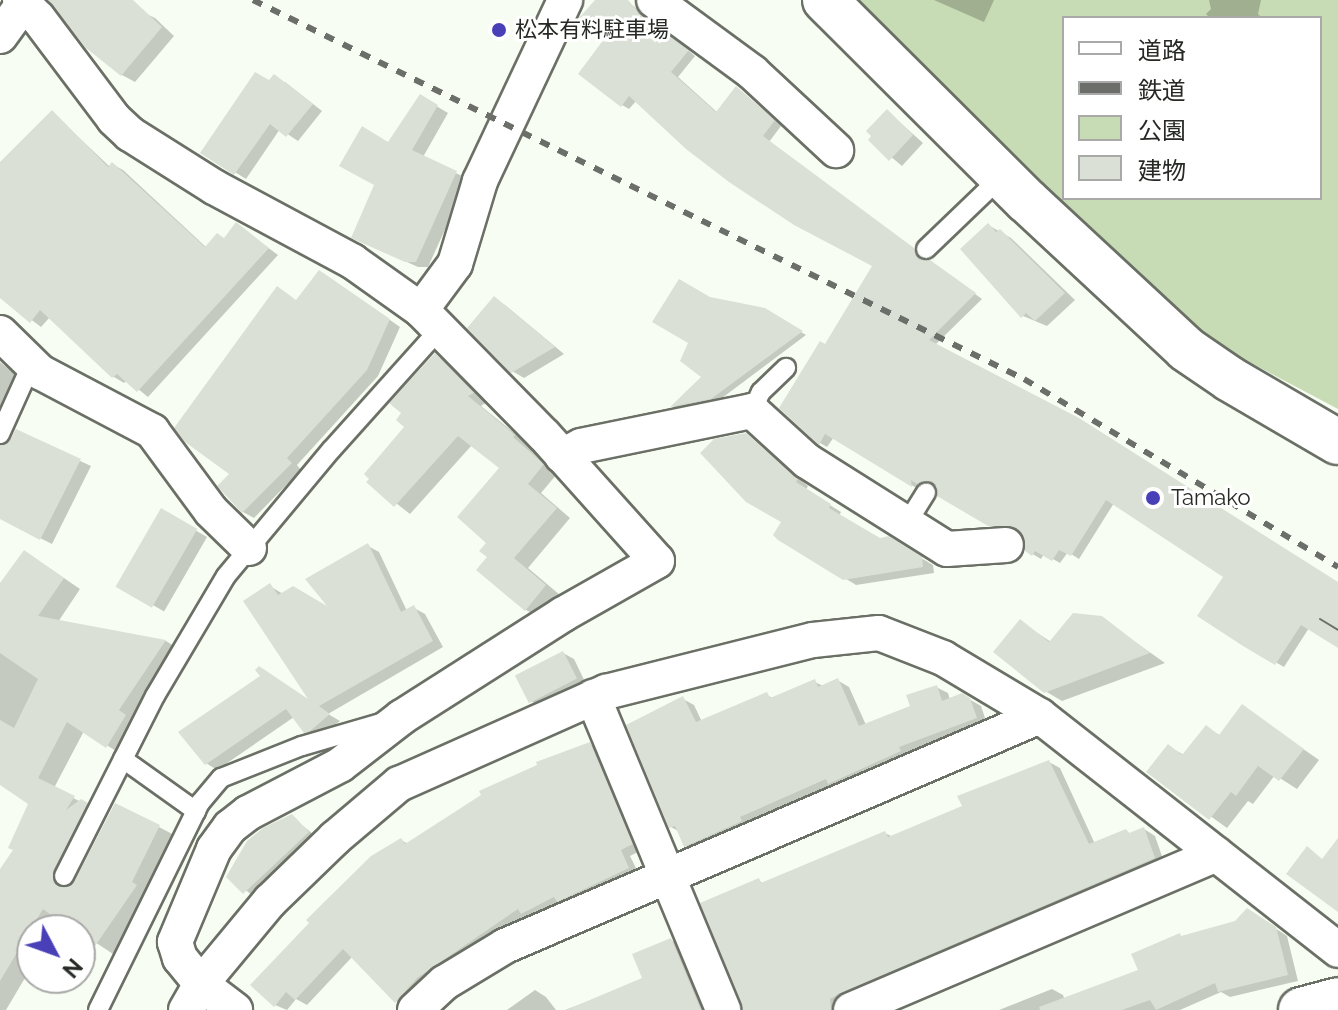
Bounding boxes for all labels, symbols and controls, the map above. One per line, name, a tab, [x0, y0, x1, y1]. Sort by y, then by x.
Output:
legend	[1062, 16, 1322, 200]
place label: 松本有料駐車場	[515, 17, 669, 43]
marker: 松本有料駐車場	[490, 21, 508, 39]
text: 道路	[1138, 36, 1186, 65]
text: 鉄道	[1138, 76, 1186, 105]
text: 公園	[1138, 116, 1186, 145]
text: 建物	[1138, 156, 1186, 185]
place label: Tamako	[1171, 485, 1250, 511]
marker: Tamako	[1142, 487, 1164, 509]
north arrow	[16, 914, 96, 994]
text: N	[57, 954, 88, 983]

